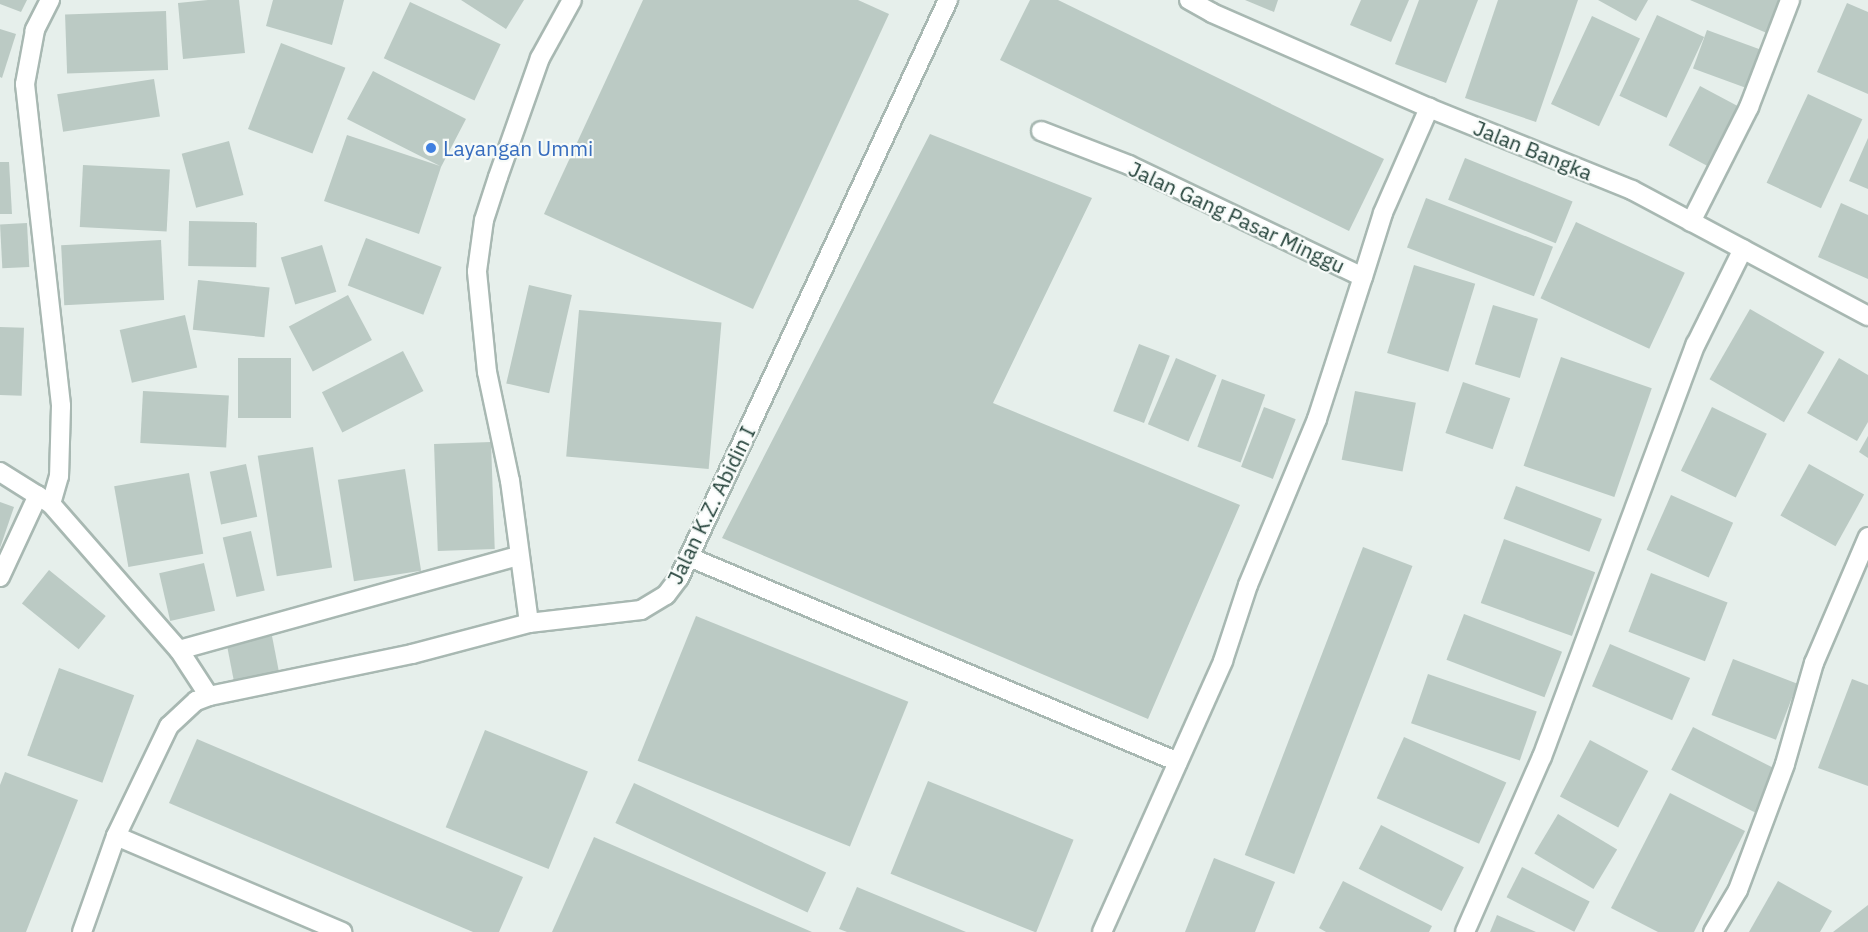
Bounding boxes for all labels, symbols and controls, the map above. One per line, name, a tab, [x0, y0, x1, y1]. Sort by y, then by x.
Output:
street label: Jalan Bangka	[1470, 115, 1596, 185]
place label: Layangan Ummi	[443, 135, 593, 161]
marker: Layangan Ummi	[424, 141, 438, 155]
street label: Jalan Gang Pasar Minggu	[1125, 156, 1349, 278]
street label: Jalan K.Z. Abidin I	[662, 422, 760, 588]

